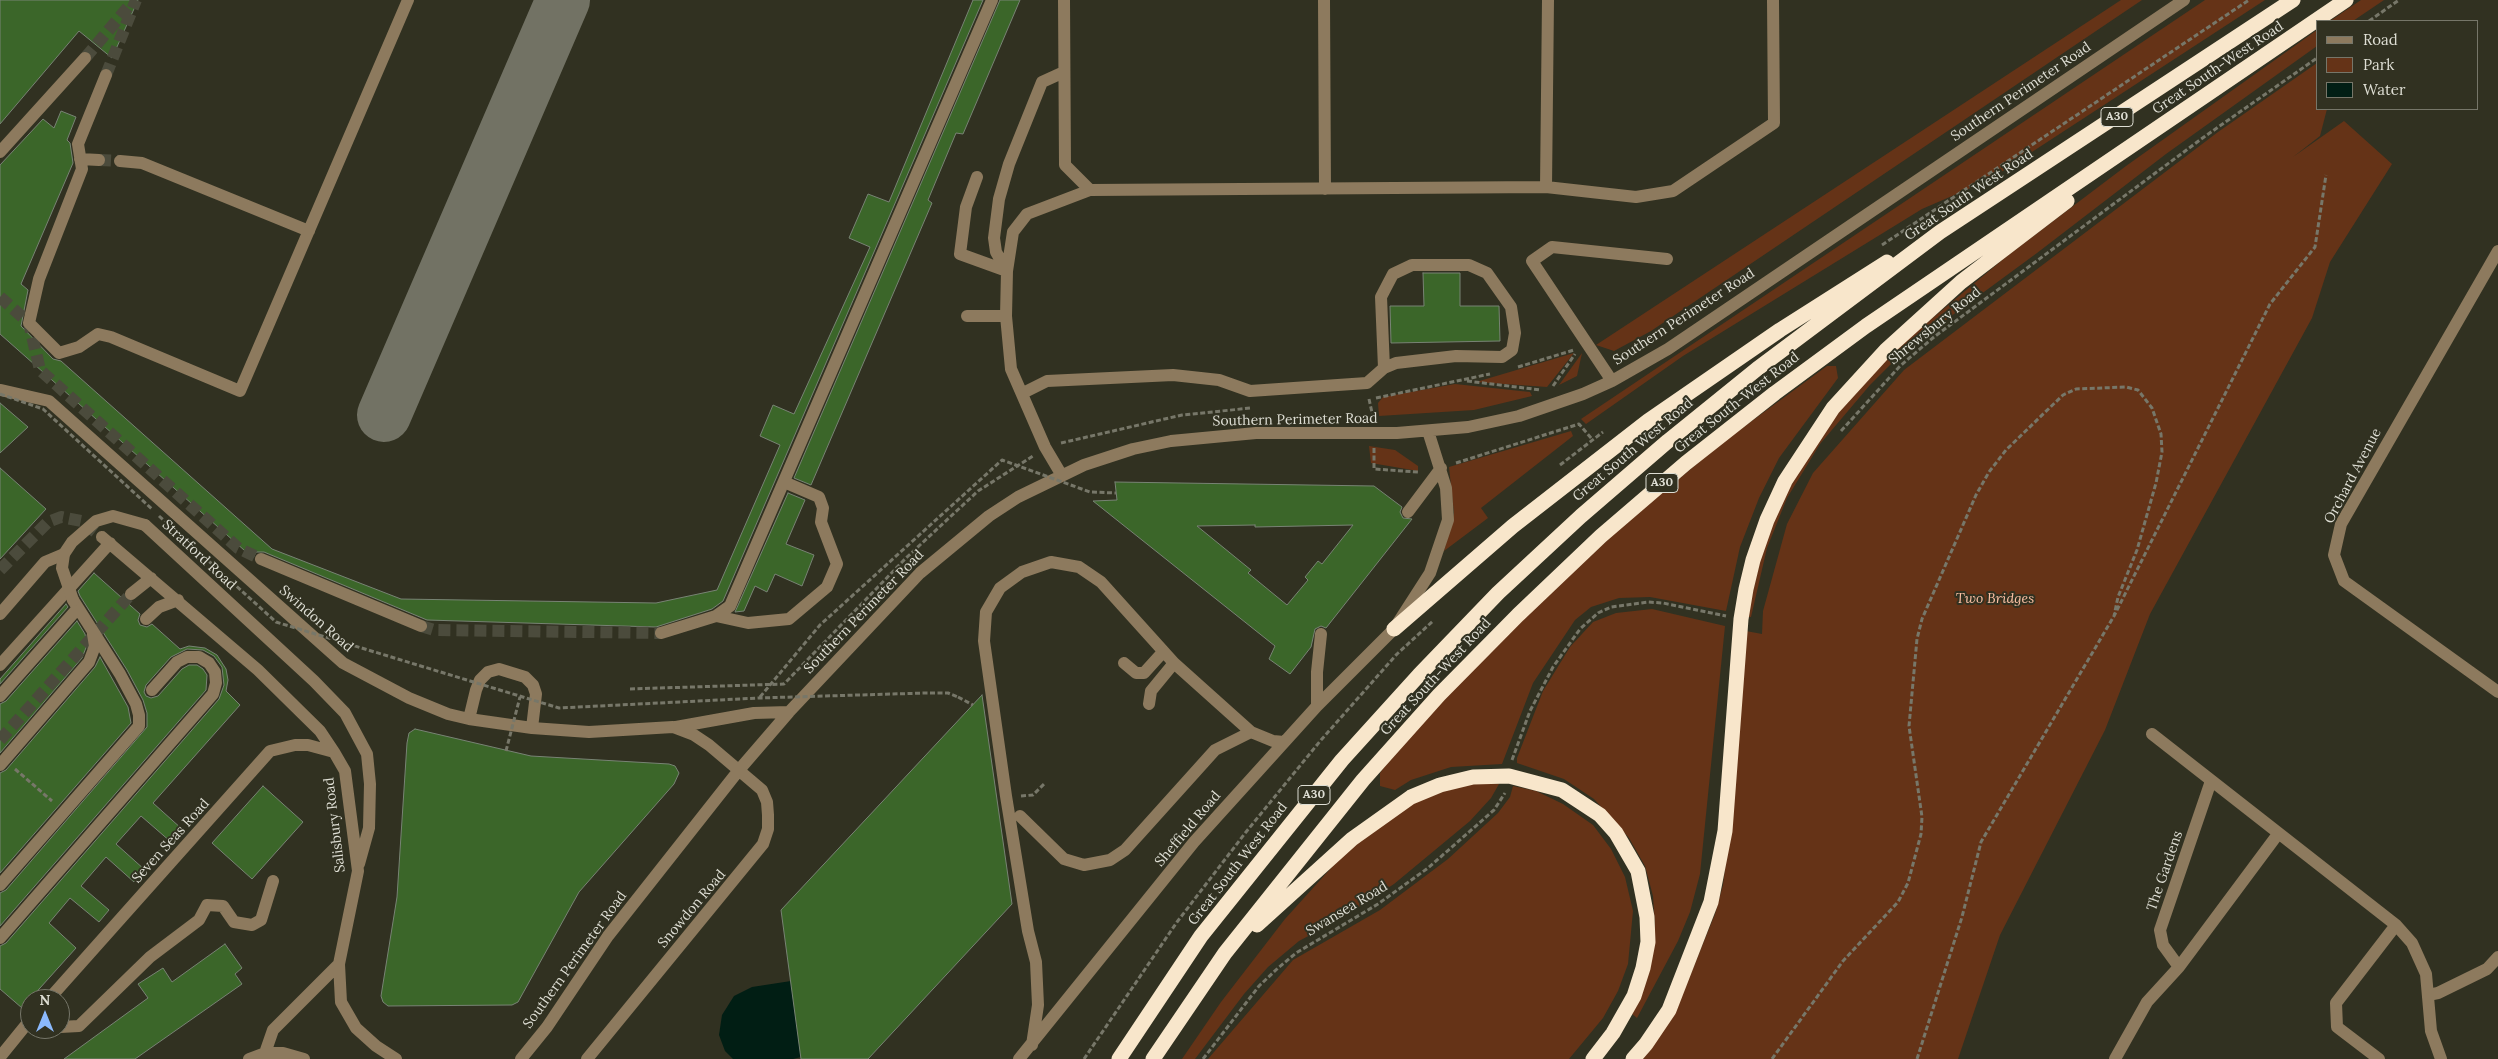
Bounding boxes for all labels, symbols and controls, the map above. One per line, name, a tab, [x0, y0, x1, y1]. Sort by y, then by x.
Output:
street label: Great South-West Road	[2149, 18, 2287, 118]
legend	[2316, 20, 2478, 110]
text: Road	[2363, 30, 2398, 49]
street label: Southern Perimeter Road	[1948, 39, 2094, 145]
text: Park	[2363, 55, 2394, 74]
text: Water	[2363, 80, 2405, 99]
road number: A30	[2101, 108, 2133, 126]
street label: Great South West Road	[1902, 146, 2036, 244]
street label: Southern Perimeter Road	[1610, 265, 1758, 369]
street label: Shrewsbury Road	[1885, 284, 1985, 368]
street label: Great South-West Road	[1671, 349, 1803, 457]
street label: Great South West Road	[1570, 395, 1696, 505]
street label: Southern Perimeter Road	[1212, 410, 1378, 430]
street label: Orchard Avenue	[2321, 425, 2385, 527]
road number: A30	[1646, 473, 1678, 492]
street label: Stratford Road	[158, 516, 240, 594]
street label: Southern Perimeter Road	[801, 547, 927, 677]
street label: Swindon Road	[275, 582, 357, 656]
park label: Two Bridges	[1956, 591, 2034, 607]
street label: Great South-West Road	[1377, 615, 1495, 739]
street label: Salisbury Road	[321, 776, 349, 874]
road number: A30	[1298, 786, 1330, 804]
street label: Sheffield Road	[1152, 788, 1224, 870]
street label: Seven Seas Road	[129, 795, 213, 887]
street label: Great South West Road	[1185, 799, 1291, 929]
street label: The Gardens	[2143, 829, 2187, 913]
street label: Snowdon Road	[654, 867, 730, 951]
street label: Swansea Road	[1303, 878, 1391, 940]
street label: Southern Perimeter Road	[520, 888, 630, 1032]
north arrow	[20, 989, 70, 1039]
text: N	[40, 991, 50, 1009]

